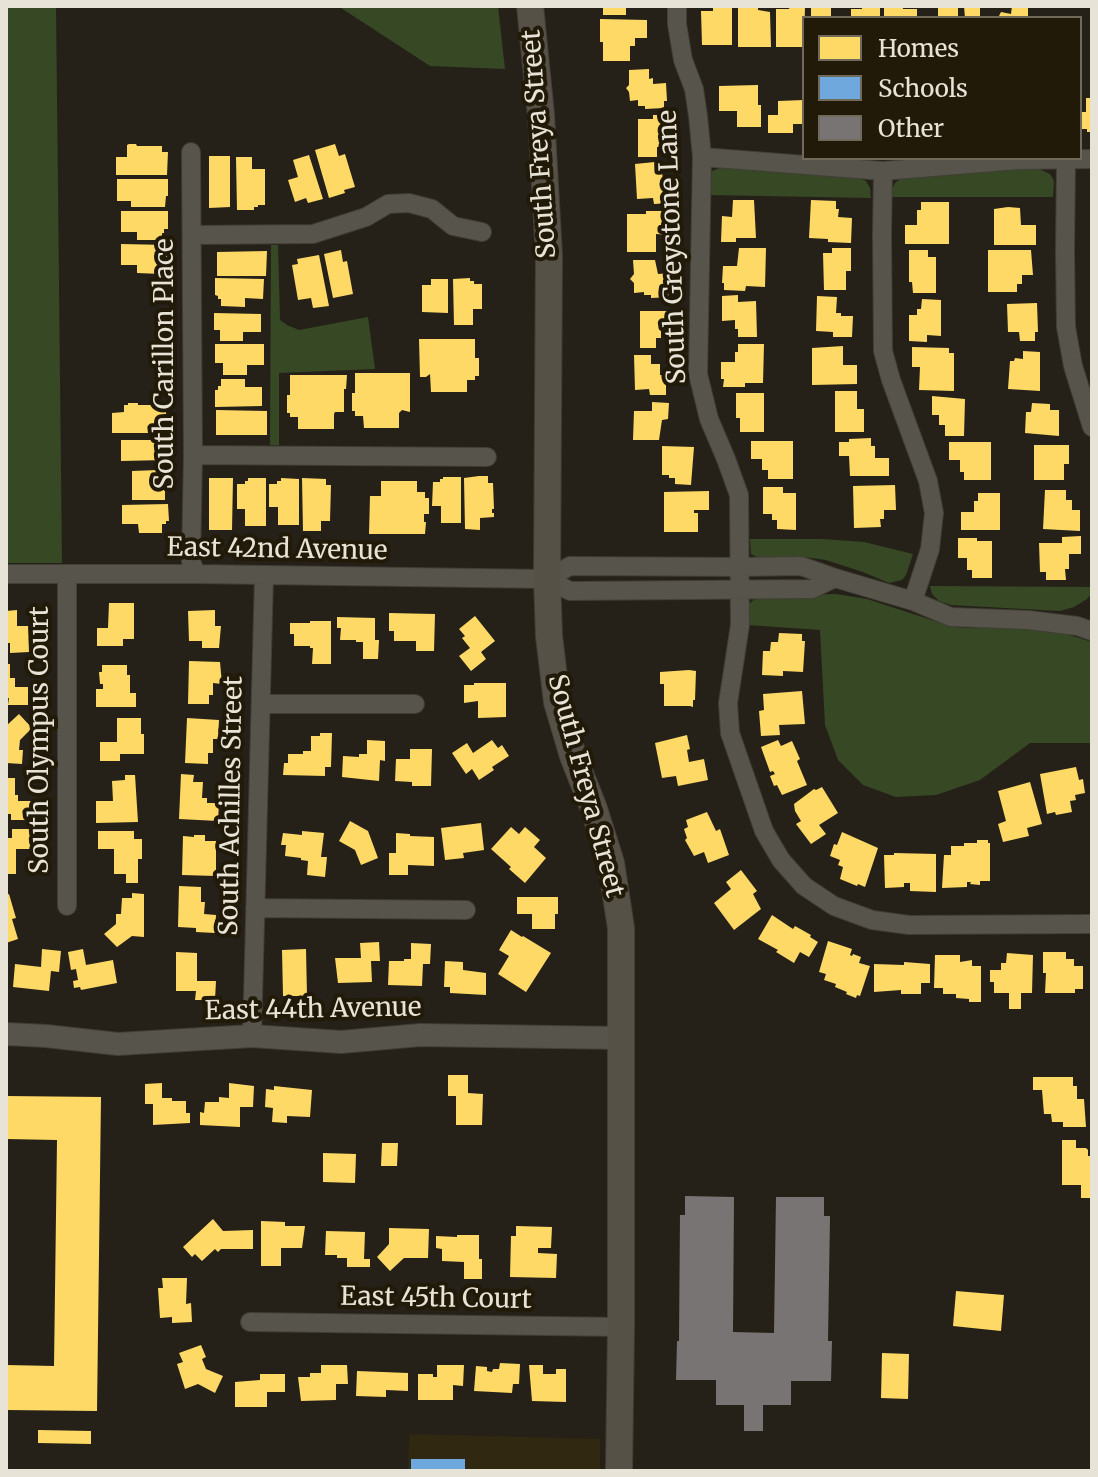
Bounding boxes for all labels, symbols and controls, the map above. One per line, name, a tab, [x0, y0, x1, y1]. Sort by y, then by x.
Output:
legend	[802, 16, 1082, 160]
street label: South Freya Street	[516, 28, 564, 260]
text: Homes	[878, 33, 959, 64]
text: Schools	[878, 73, 968, 104]
street label: South Greystone Lane	[653, 109, 693, 385]
text: Other	[878, 113, 944, 144]
street label: South Carillon Place	[150, 238, 182, 490]
street label: East 42nd Avenue	[166, 532, 388, 568]
street label: South Olympus Court	[25, 606, 57, 874]
street label: South Freya Street	[540, 671, 630, 901]
street label: South Achilles Street	[214, 676, 250, 936]
street label: East 44th Avenue	[204, 993, 422, 1027]
street label: East 45th Court	[340, 1282, 532, 1316]

